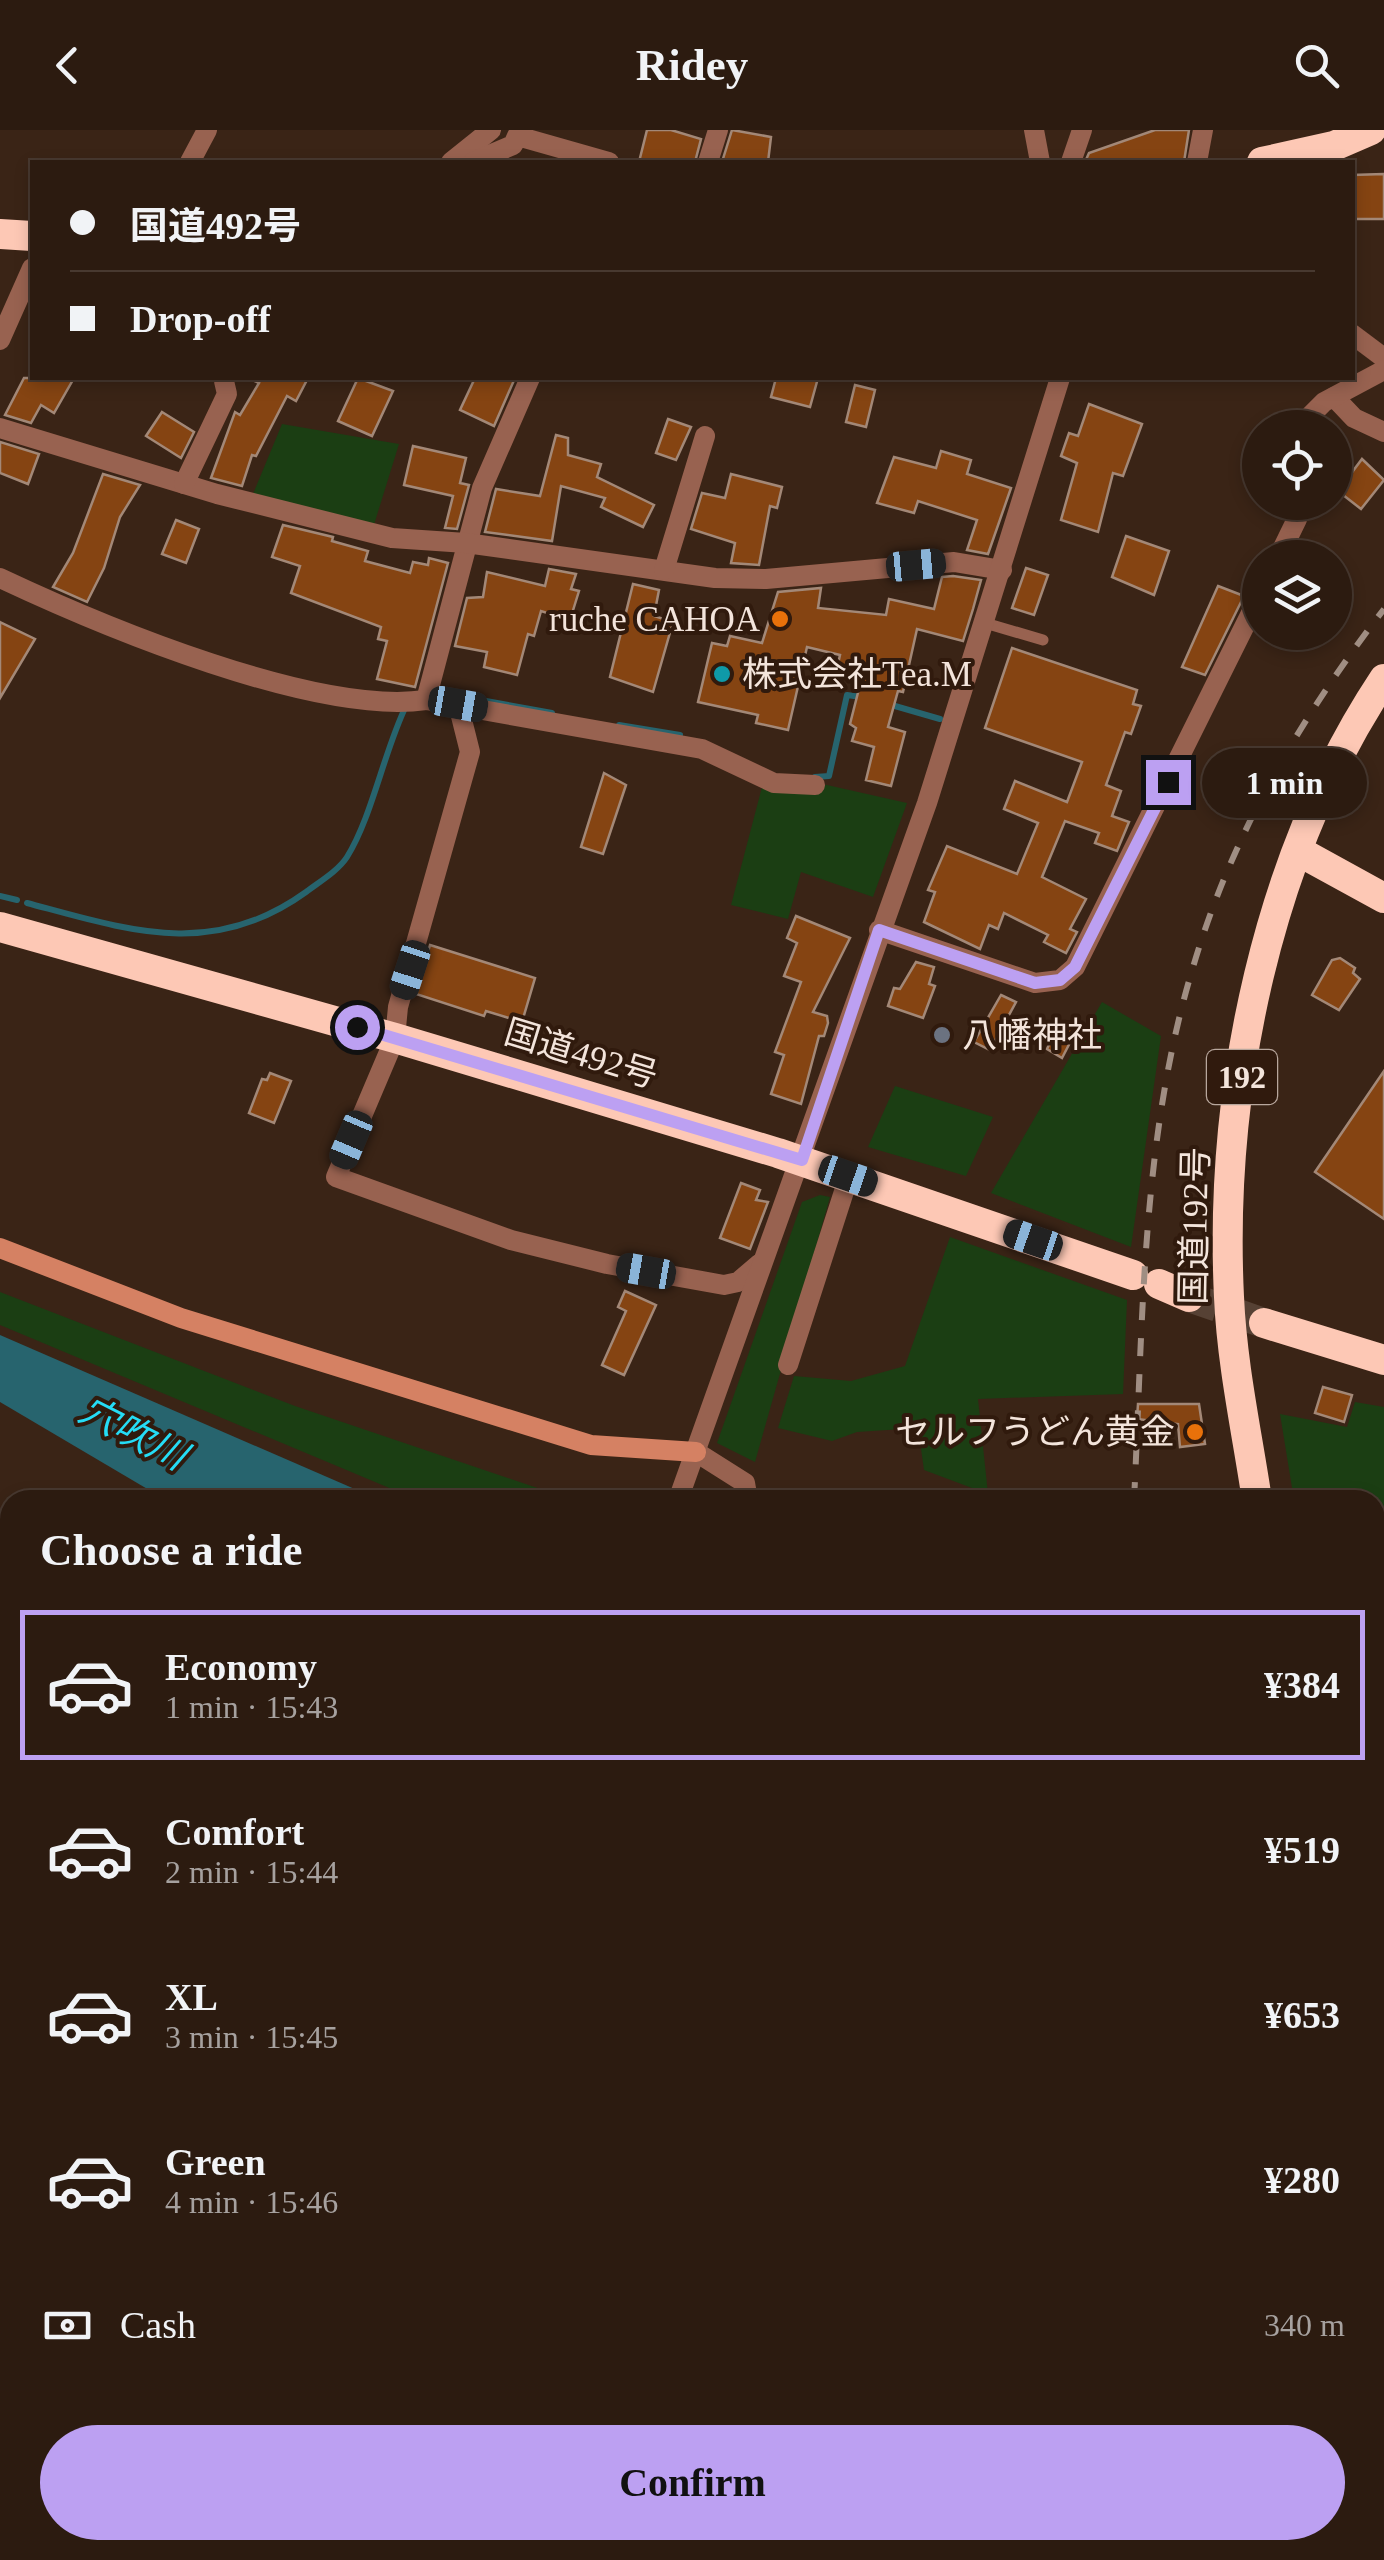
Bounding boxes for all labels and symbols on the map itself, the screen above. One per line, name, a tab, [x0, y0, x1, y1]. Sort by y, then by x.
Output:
car	[885, 547, 947, 583]
place label: ruche CAHOA	[549, 600, 761, 639]
marker: ruche CAHOA	[769, 608, 791, 630]
place label: 株式会社Tea.M	[742, 655, 972, 694]
marker: 株式会社Tea.M	[711, 663, 733, 685]
car	[426, 684, 490, 724]
callout: 1 min	[1203, 747, 1368, 817]
route end	[1146, 760, 1191, 805]
car	[386, 937, 434, 1003]
route start	[335, 1005, 380, 1050]
street label: 国道492号	[500, 1012, 662, 1096]
place label: 八幡神社	[962, 1016, 1102, 1055]
marker: 八幡神社	[931, 1024, 953, 1046]
road number: 192	[1207, 1050, 1277, 1104]
car	[325, 1107, 377, 1173]
street label: 国道192号	[1174, 1147, 1216, 1305]
car	[815, 1152, 881, 1200]
car	[1000, 1216, 1066, 1264]
car	[614, 1251, 678, 1291]
water label: 穴吹川	[73, 1388, 197, 1479]
place label: セルフうどん黄金	[895, 1413, 1175, 1452]
marker: セルフうどん黄金	[1184, 1421, 1206, 1443]

